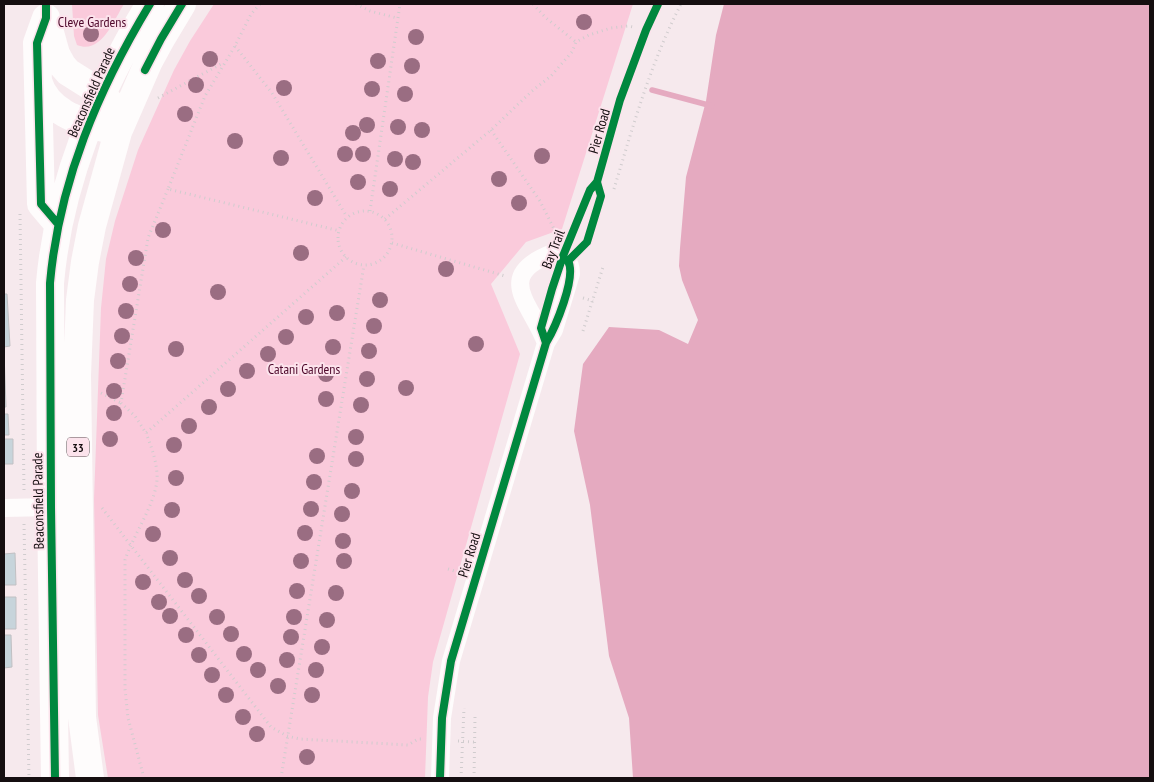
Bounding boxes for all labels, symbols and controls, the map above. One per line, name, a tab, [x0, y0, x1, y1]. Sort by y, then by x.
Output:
park label: Cleve Gardens	[58, 13, 126, 31]
street label: Beaconsfield Parade	[63, 44, 119, 140]
street label: Pier Road	[584, 106, 614, 156]
street label: Bay Trail	[537, 226, 569, 271]
park label: Catani Gardens	[268, 360, 341, 378]
road number: 33	[67, 438, 89, 457]
street label: Beaconsfield Parade	[28, 452, 48, 549]
street label: Pier Road	[454, 530, 484, 580]

